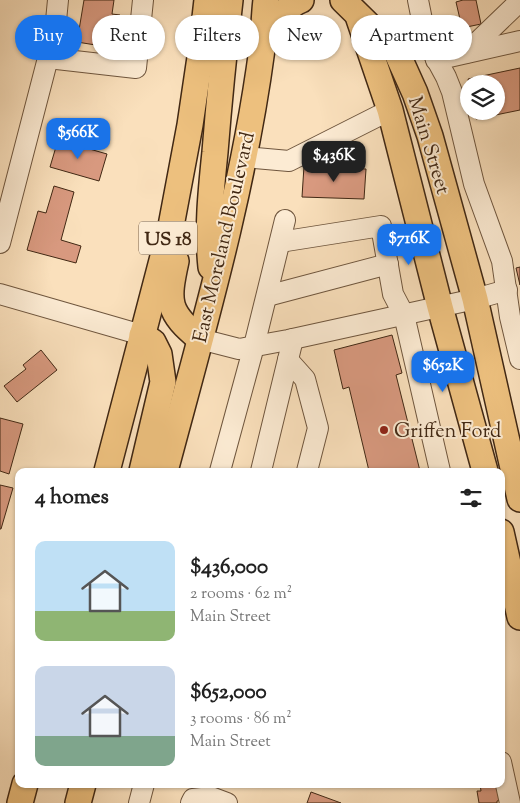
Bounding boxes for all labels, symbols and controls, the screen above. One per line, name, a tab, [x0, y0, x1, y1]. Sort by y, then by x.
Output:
chip: Buy	[15, 15, 82, 60]
chip: Rent	[92, 15, 165, 60]
chip: Filters	[175, 15, 259, 60]
chip: New	[269, 15, 341, 60]
chip: Apartment	[351, 15, 472, 60]
map controls	[460, 75, 505, 120]
button: layers	[460, 75, 505, 120]
street label: Main Street	[399, 93, 456, 198]
pin: $566K	[43, 118, 113, 160]
text: $566K	[57, 122, 99, 145]
street label: East Moreland Boulevard	[187, 129, 264, 346]
pin: $436K	[299, 140, 369, 183]
text: $436K	[313, 145, 355, 168]
road number: US 18	[139, 222, 197, 254]
pin: $716K	[374, 224, 444, 266]
text: $716K	[388, 228, 430, 251]
pin: $652K	[408, 350, 478, 393]
text: $652K	[422, 355, 464, 378]
place label: Griffen Ford	[394, 418, 501, 447]
marker: Griffen Ford	[378, 424, 390, 436]
text: 4 homes	[35, 483, 109, 513]
icon: filters	[457, 484, 485, 512]
text: $436,000	[190, 553, 268, 583]
icon: home	[75, 561, 135, 621]
text: 2 rooms · 62 m²	[190, 583, 292, 606]
text: Main Street	[190, 606, 271, 629]
text: $652,000	[190, 678, 267, 708]
icon: home	[75, 686, 135, 746]
text: 3 rooms · 86 m²	[190, 708, 292, 731]
text: Main Street	[190, 731, 271, 754]

